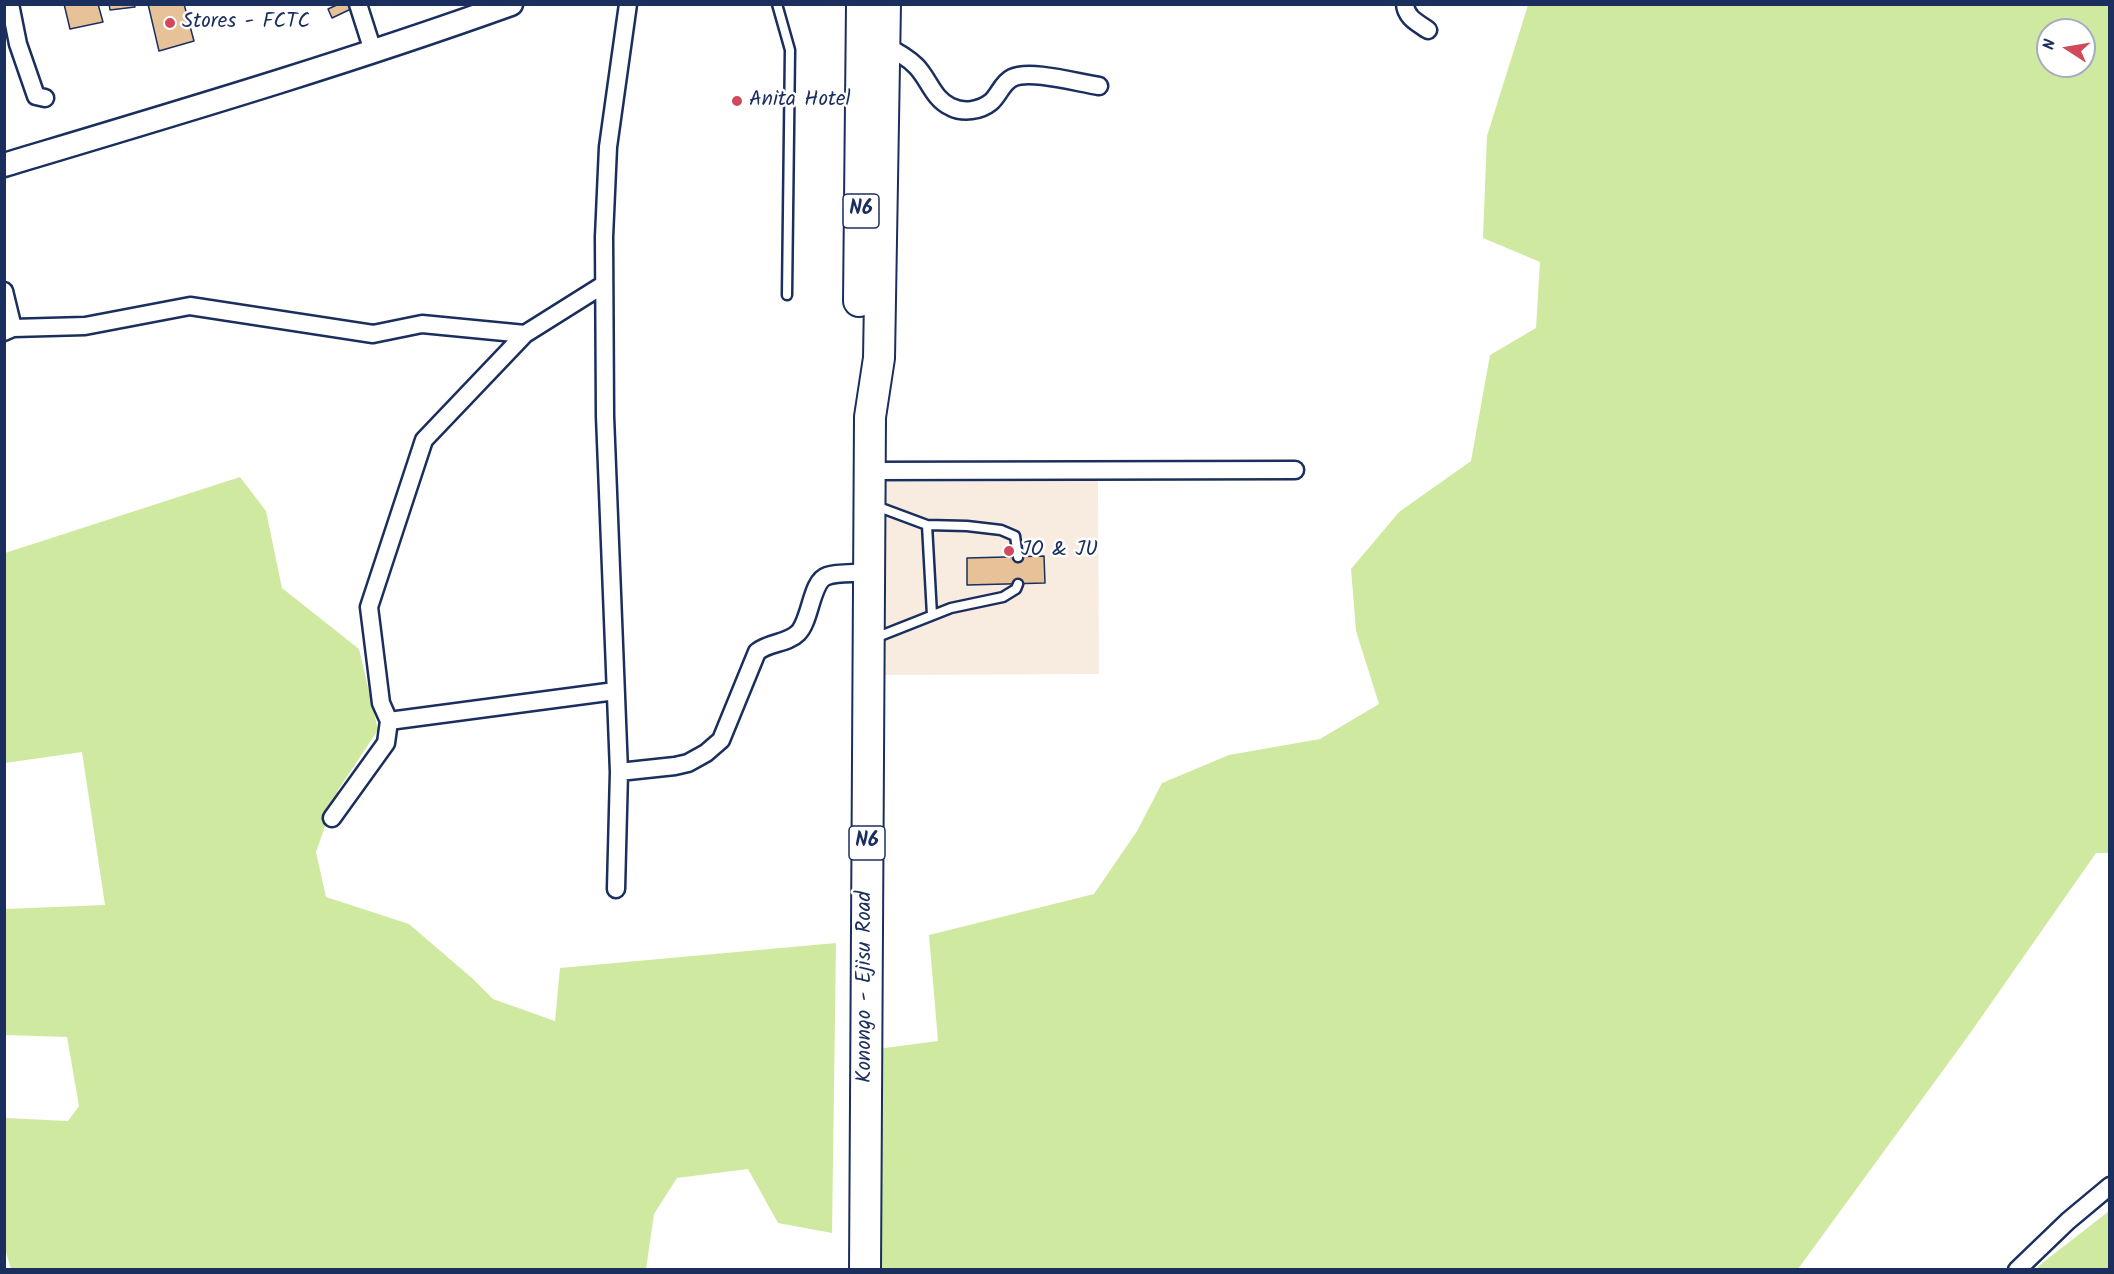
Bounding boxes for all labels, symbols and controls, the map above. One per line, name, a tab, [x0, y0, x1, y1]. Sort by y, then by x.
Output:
place label: Stores - FCTC	[182, 10, 310, 36]
marker: Stores - FCTC	[163, 16, 177, 30]
north arrow	[2036, 18, 2096, 78]
text: N	[2037, 37, 2063, 52]
place label: Anita Hotel	[749, 88, 851, 114]
marker: Anita Hotel	[730, 94, 744, 108]
road number: N6	[843, 194, 879, 228]
place label: JO & JU	[1021, 538, 1098, 564]
marker: JO & JU	[1002, 544, 1016, 558]
road number: N6	[849, 826, 885, 860]
street label: Konongo - Ejisu Road	[853, 891, 879, 1083]

